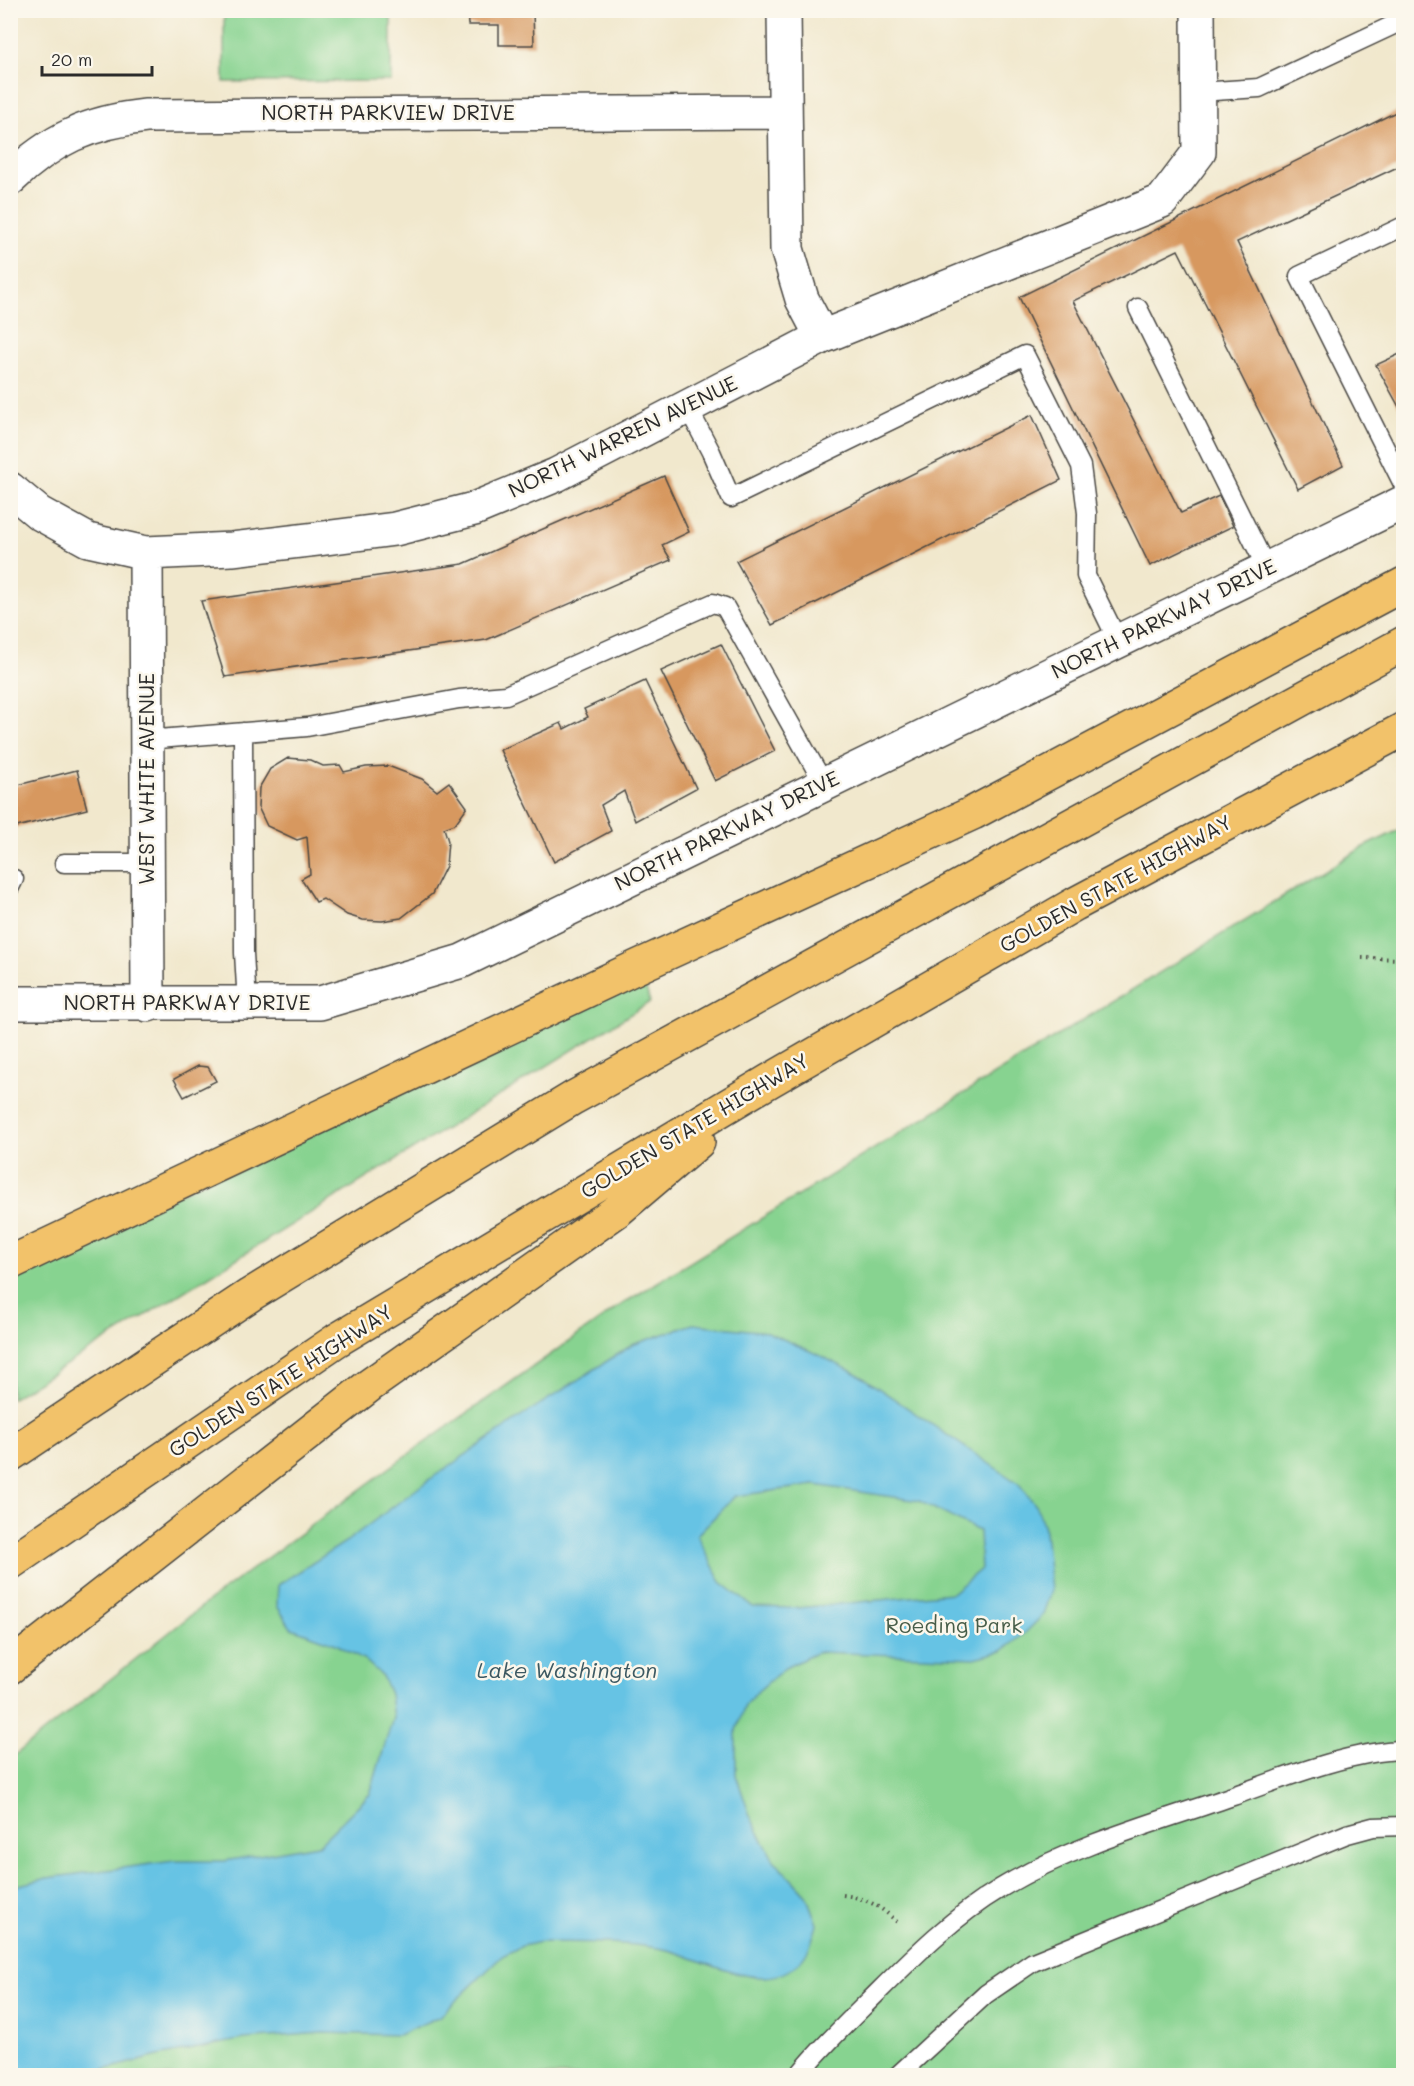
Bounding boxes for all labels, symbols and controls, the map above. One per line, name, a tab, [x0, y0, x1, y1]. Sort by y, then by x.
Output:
scale bar	[42, 39, 152, 77]
text: 20 m	[51, 47, 92, 71]
street label: NORTH PARKVIEW DRIVE	[261, 98, 515, 125]
street label: NORTH WARREN AVENUE	[503, 368, 741, 503]
street label: NORTH PARKWAY DRIVE	[1046, 551, 1280, 684]
street label: WEST WHITE AVENUE	[132, 673, 159, 885]
street label: NORTH PARKWAY DRIVE	[609, 763, 843, 896]
street label: GOLDEN STATE HIGHWAY	[994, 807, 1236, 958]
street label: NORTH PARKWAY DRIVE	[64, 988, 310, 1015]
street label: GOLDEN STATE HIGHWAY	[575, 1046, 813, 1204]
street label: GOLDEN STATE HIGHWAY	[163, 1297, 397, 1462]
park label: Roeding Park	[886, 1611, 1022, 1638]
water label: Lake Washington	[477, 1655, 657, 1684]

